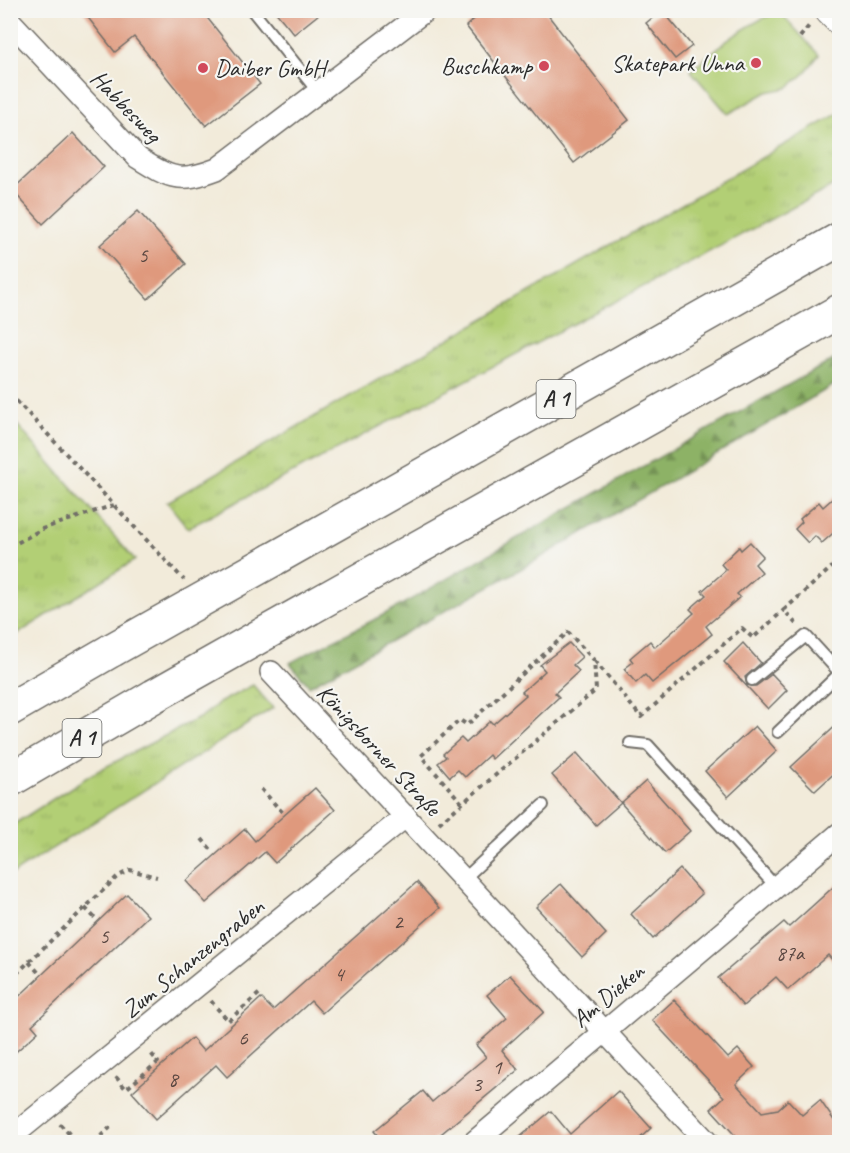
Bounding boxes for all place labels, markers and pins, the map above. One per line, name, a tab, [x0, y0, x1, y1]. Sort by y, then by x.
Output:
place label: Skatepark Unna	[611, 48, 746, 78]
place label: Buschkamp	[441, 51, 534, 81]
place label: Daiber GmbH	[215, 53, 329, 83]
marker: Skatepark Unna	[749, 56, 763, 70]
marker: Buschkamp	[537, 59, 551, 73]
marker: Daiber GmbH	[196, 61, 210, 75]

